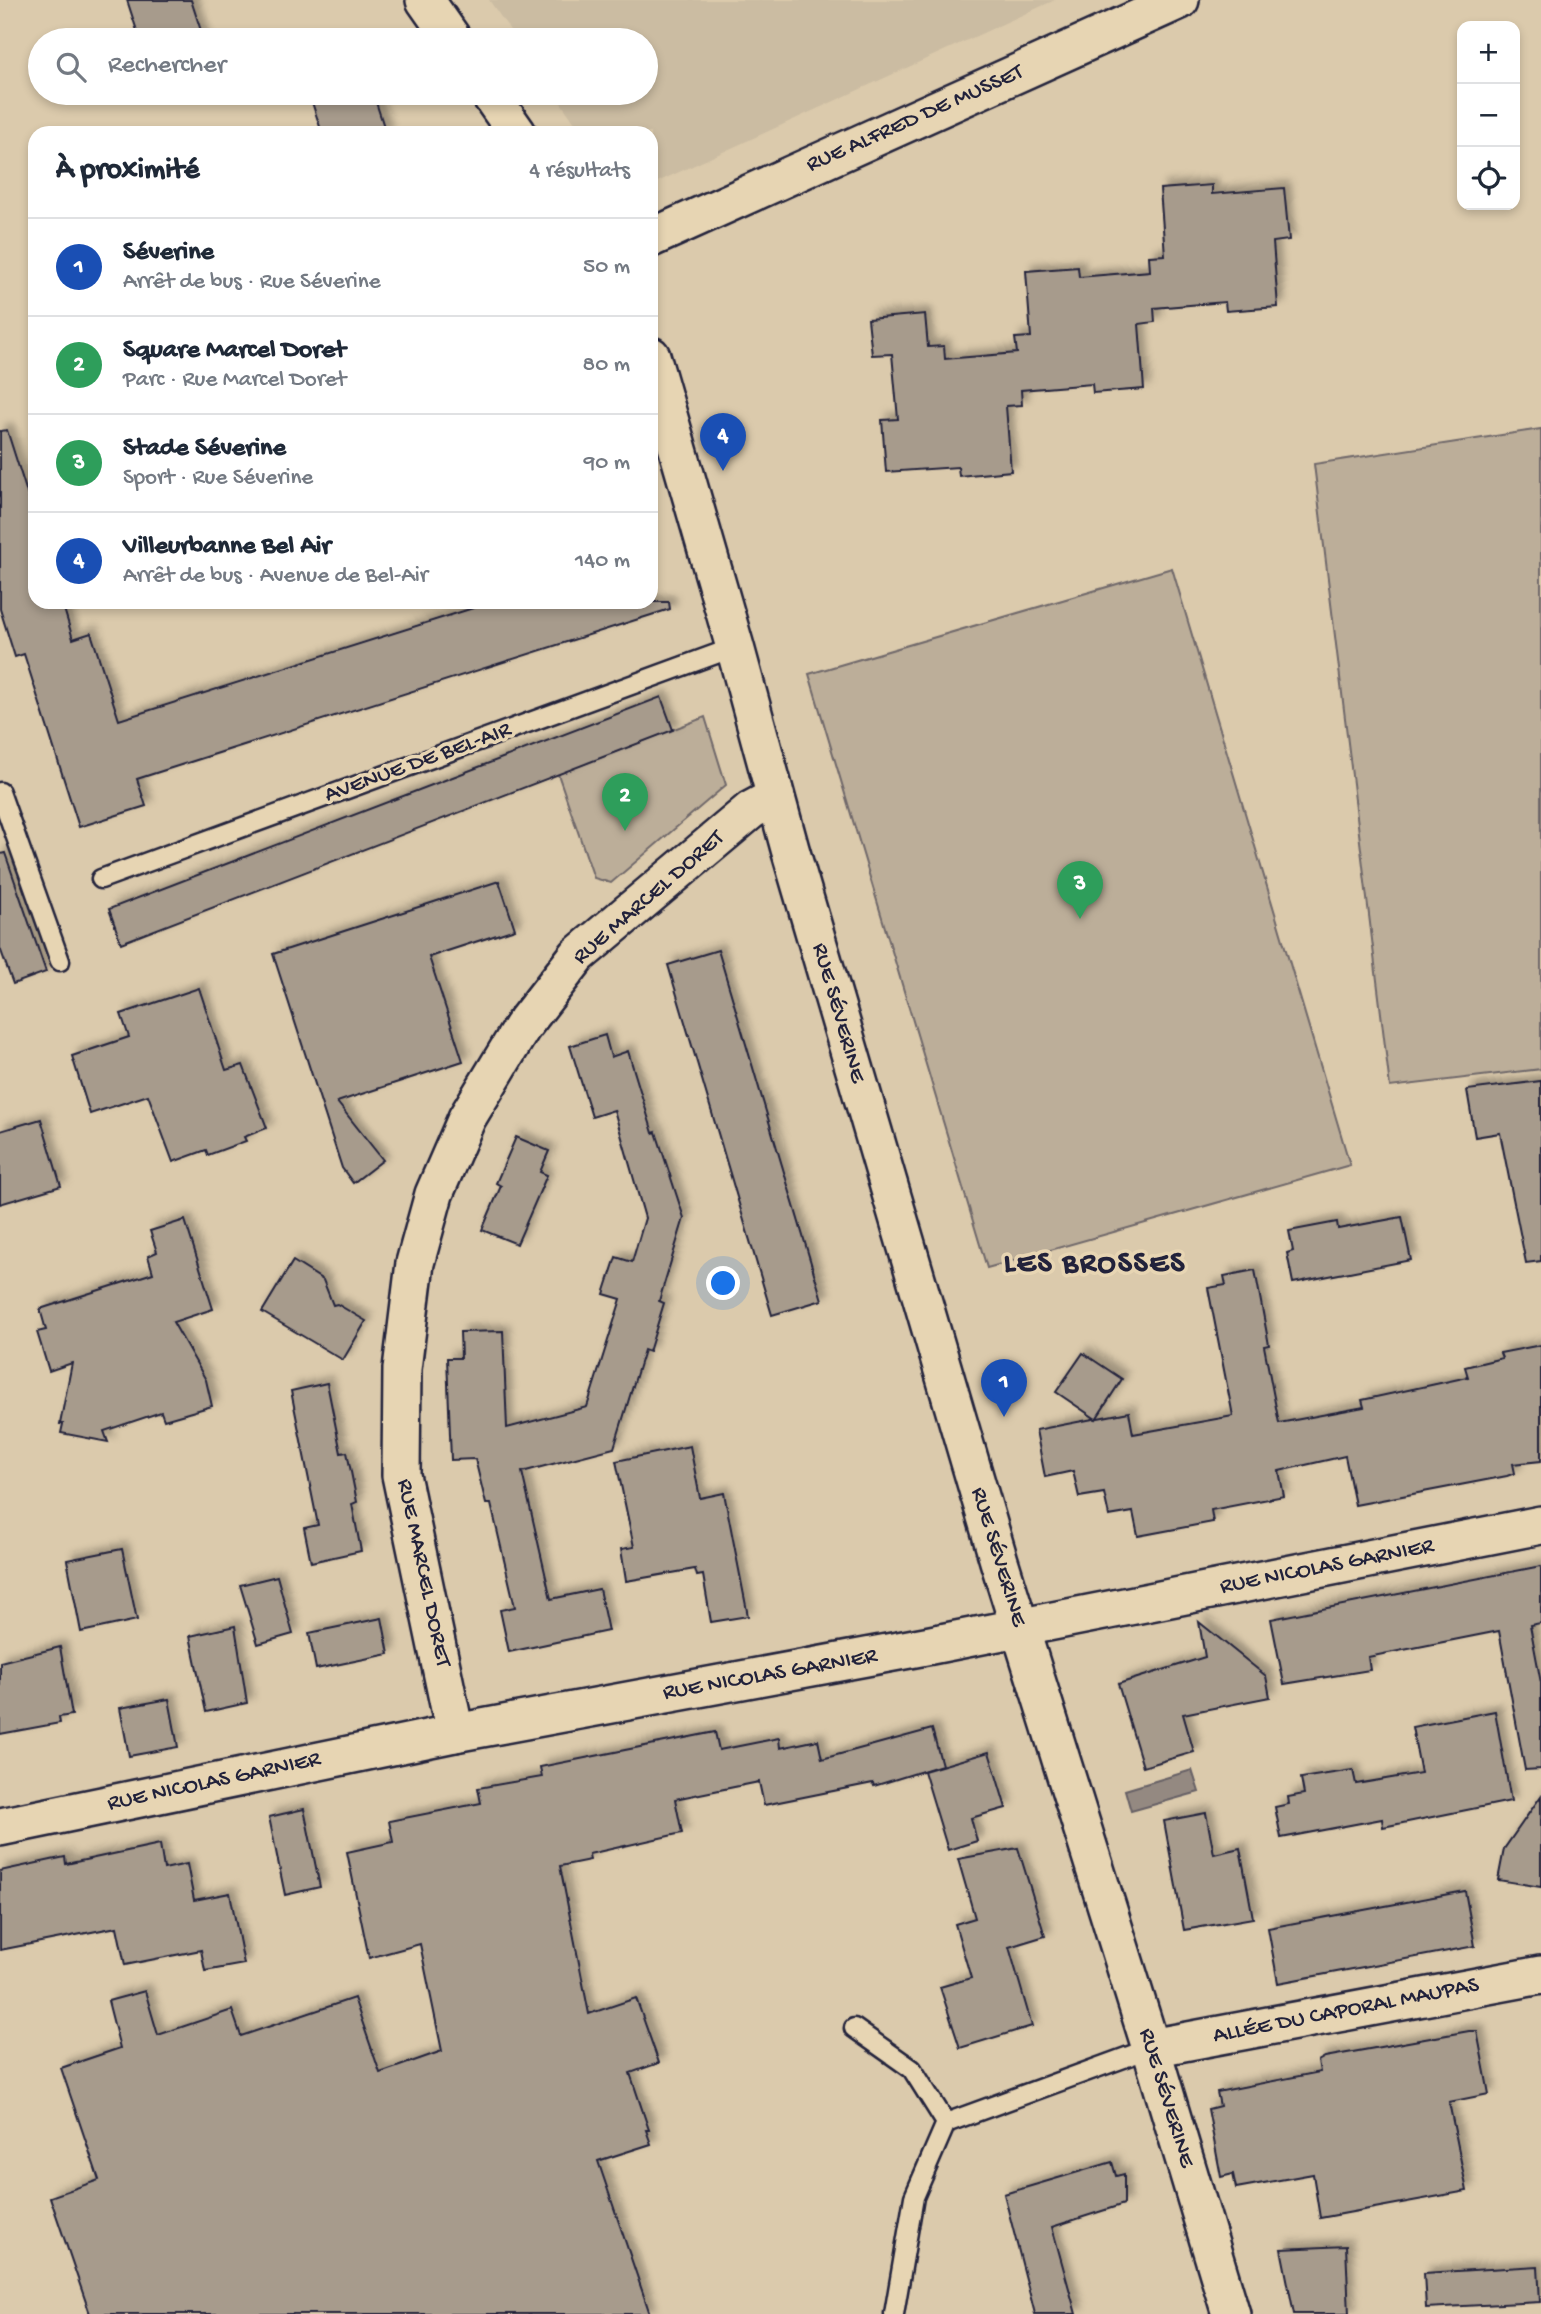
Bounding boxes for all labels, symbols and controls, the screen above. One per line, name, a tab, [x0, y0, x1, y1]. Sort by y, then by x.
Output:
map controls	[1457, 21, 1520, 210]
button: +	[1457, 21, 1520, 84]
search box	[28, 28, 658, 105]
icon: search	[52, 48, 90, 86]
text: Rechercher	[108, 51, 226, 82]
street label: RUE ALFRED DE MUSSET	[803, 59, 1029, 179]
button: −	[1457, 84, 1520, 147]
button: locate	[1457, 147, 1520, 210]
text: À proximité	[56, 154, 200, 189]
text: 4 résultats	[529, 158, 630, 185]
text: Séverine	[123, 238, 214, 269]
text: 1	[74, 254, 84, 281]
text: 50 m	[583, 254, 630, 281]
text: Arrêt de bus · Rue Séverine	[123, 269, 381, 296]
text: Square Marcel Doret	[123, 336, 346, 367]
text: 2	[73, 352, 85, 379]
text: 80 m	[583, 352, 630, 379]
text: Parc · Rue Marcel Doret	[123, 367, 346, 394]
pin: 4	[700, 413, 746, 471]
text: Stade Séverine	[123, 434, 286, 465]
text: 3	[73, 450, 85, 477]
text: 90 m	[584, 450, 630, 477]
text: Sport · Rue Séverine	[123, 465, 313, 492]
text: Villeurbanne Bel Air	[123, 532, 331, 563]
text: 4	[74, 548, 84, 575]
text: 140 m	[575, 548, 630, 575]
text: Arrêt de bus · Avenue de Bel-Air	[123, 563, 428, 590]
street label: AVENUE DE BEL-AIR	[321, 716, 516, 809]
pin: 2	[602, 773, 648, 831]
street label: RUE MARCEL DORET	[568, 824, 731, 971]
pin: 3	[1057, 861, 1103, 919]
street label: RUE SÉVERINE	[805, 940, 871, 1088]
district label: LES BROSSES	[1004, 1248, 1186, 1283]
your location	[706, 1266, 740, 1300]
pin: 1	[981, 1359, 1027, 1417]
street label: RUE MARCEL DORET	[390, 1477, 456, 1671]
street label: RUE SÉVERINE	[964, 1484, 1032, 1631]
street label: RUE NICOLAS GARNIER	[1218, 1533, 1437, 1601]
street label: RUE NICOLAS GARNIER	[661, 1643, 880, 1707]
street label: RUE NICOLAS GARNIER	[105, 1746, 324, 1818]
street label: ALLÉE DU CAPORAL MAUPAS	[1211, 1972, 1481, 2050]
street label: RUE SÉVERINE	[1132, 2025, 1200, 2172]

